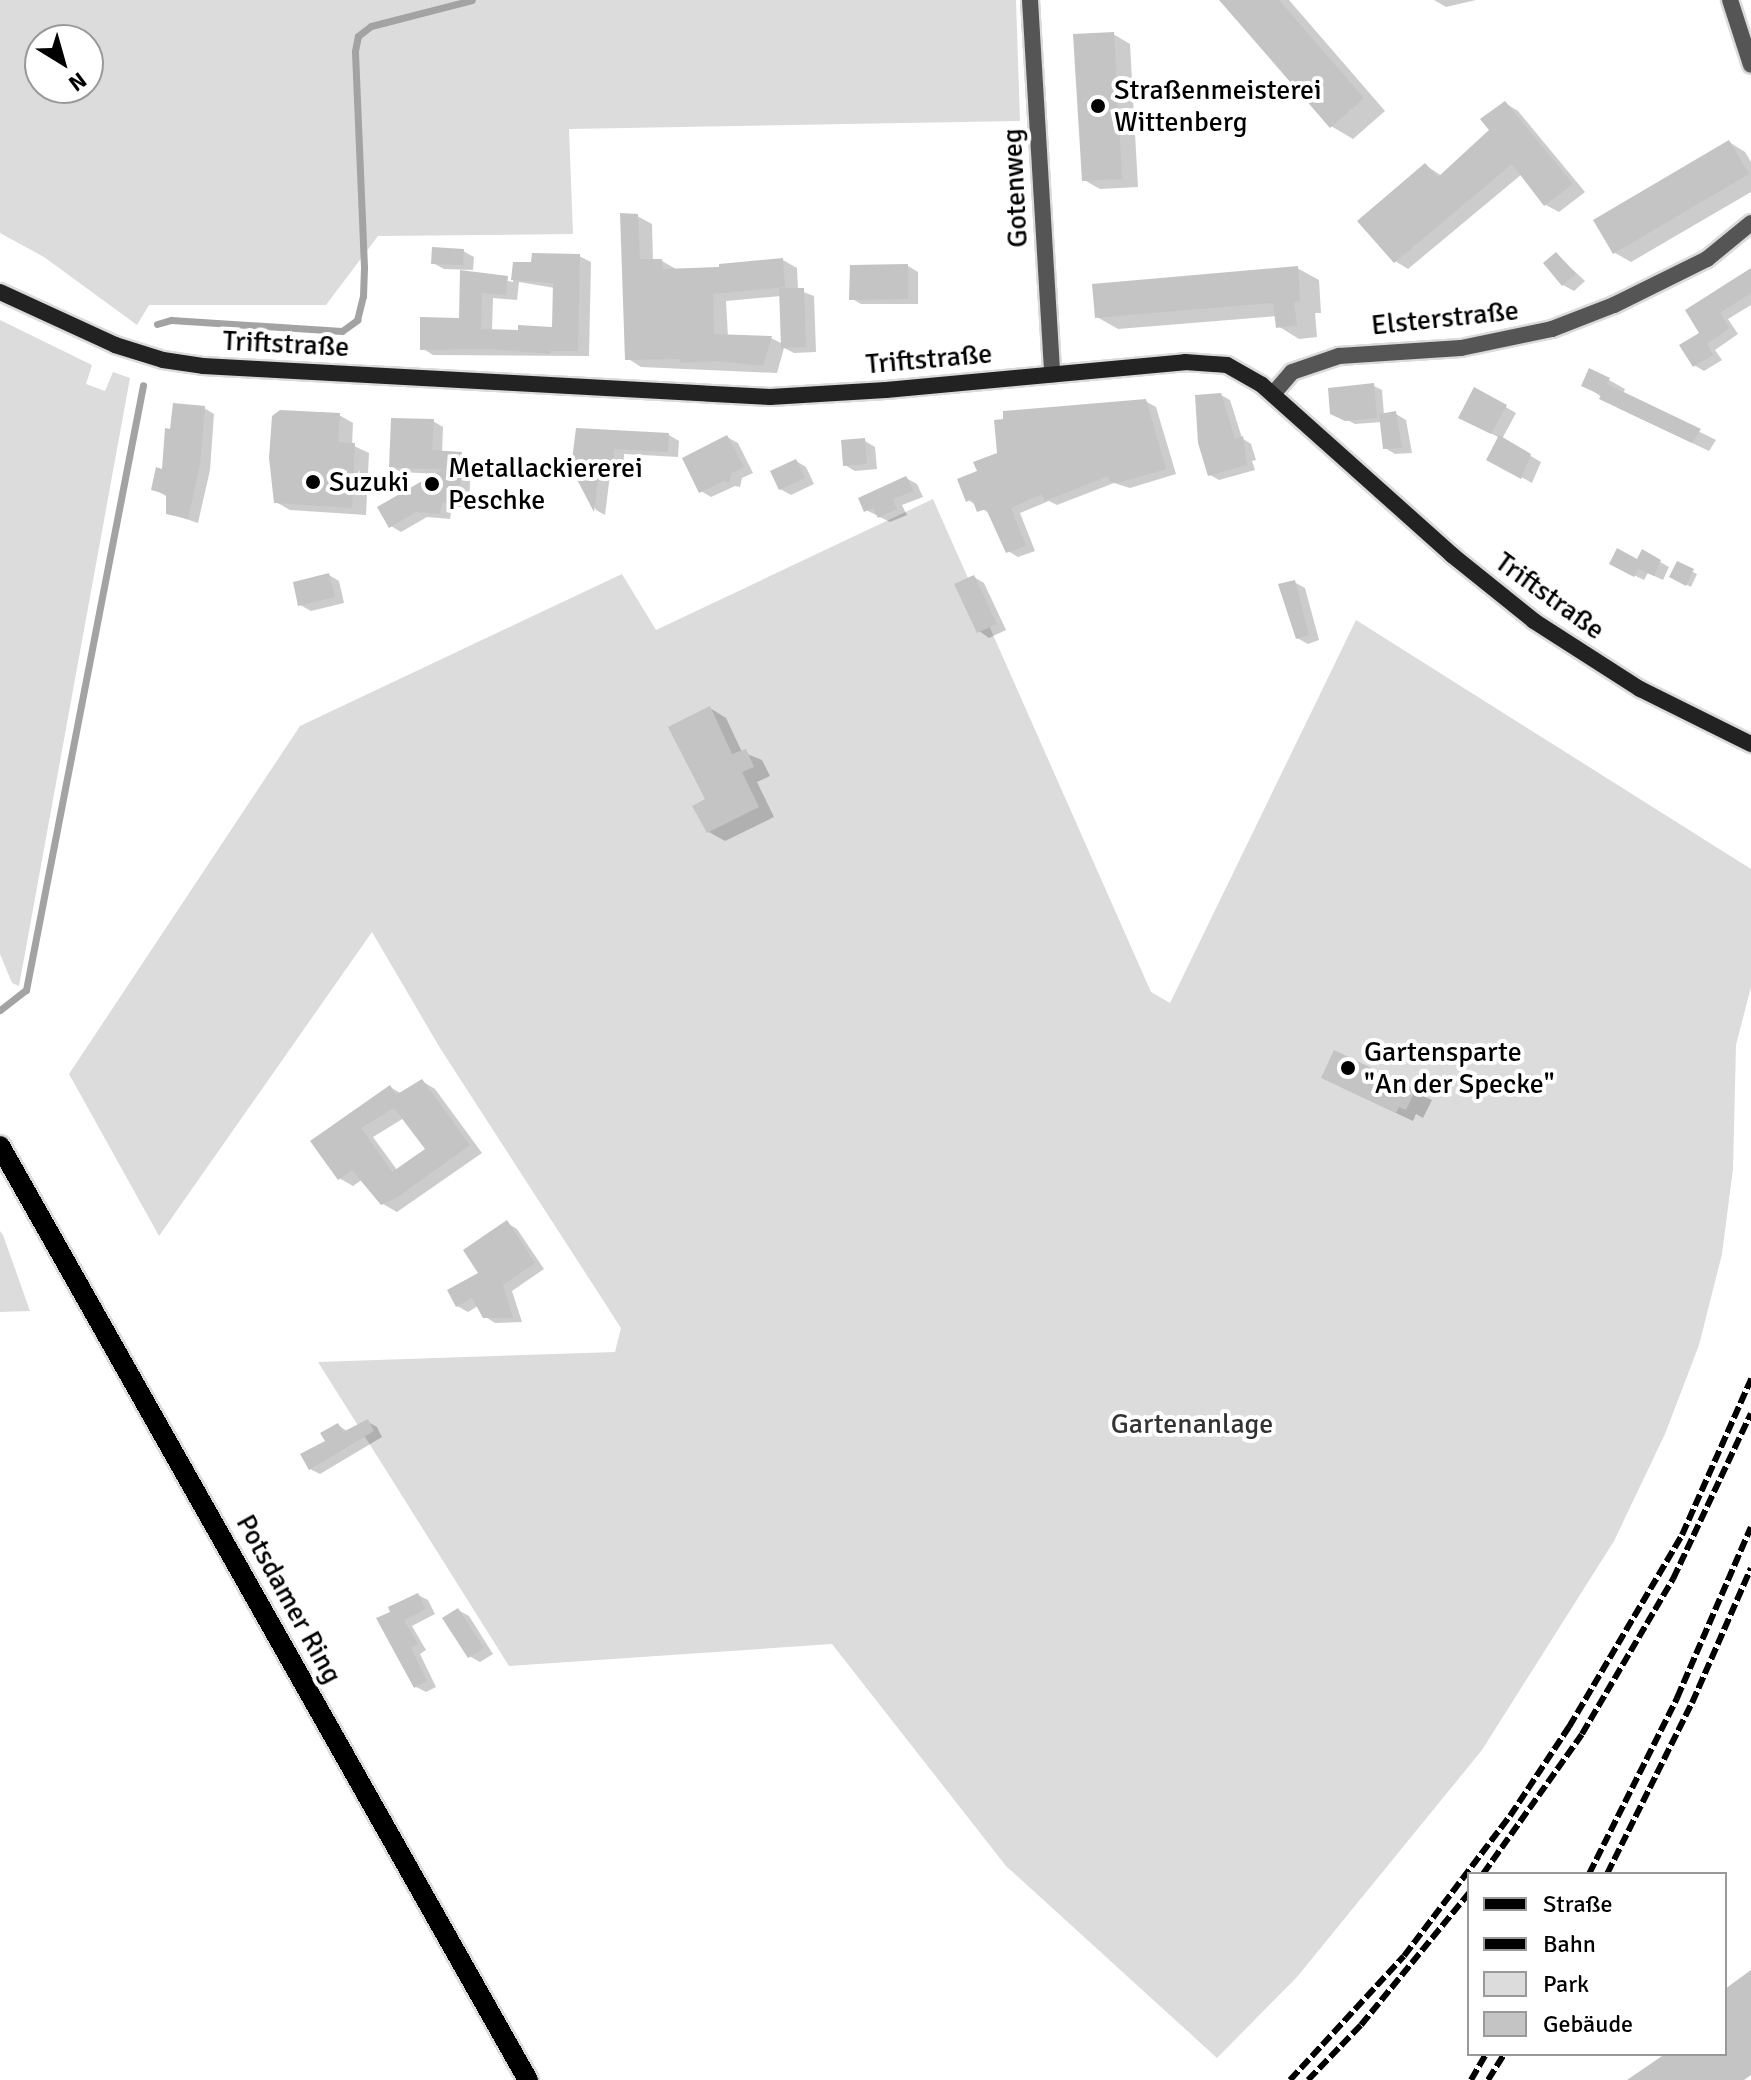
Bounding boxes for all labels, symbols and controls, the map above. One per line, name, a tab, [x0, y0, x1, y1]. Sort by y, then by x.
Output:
north arrow	[24, 24, 104, 104]
text: N	[63, 67, 92, 97]
place label: Straßenmeisterei Wittenberg	[1114, 73, 1322, 139]
marker: Straßenmeisterei Wittenberg	[1089, 97, 1107, 115]
street label: Gotenweg	[995, 128, 1035, 248]
street label: Elsterstraße	[1370, 294, 1520, 342]
street label: Triftstraße	[222, 324, 350, 364]
street label: Triftstraße	[864, 337, 994, 381]
place label: Metallackiererei Peschke	[448, 451, 643, 517]
place label: Suzuki	[329, 465, 409, 499]
marker: Suzuki	[304, 473, 322, 491]
marker: Metallackiererei Peschke	[423, 475, 441, 493]
street label: Triftstraße	[1489, 545, 1611, 647]
place label: Gartensparte "An der Specke"	[1364, 1035, 1555, 1101]
marker: Gartensparte "An der Specke"	[1339, 1059, 1357, 1077]
park label: Gartenanlage	[1111, 1407, 1273, 1441]
street label: Potsdamer Ring	[229, 1509, 349, 1689]
legend	[1467, 1872, 1727, 2056]
text: Straße	[1543, 1889, 1613, 1919]
text: Bahn	[1543, 1929, 1596, 1959]
text: Park	[1543, 1969, 1589, 1999]
text: Gebäude	[1543, 2009, 1633, 2039]

